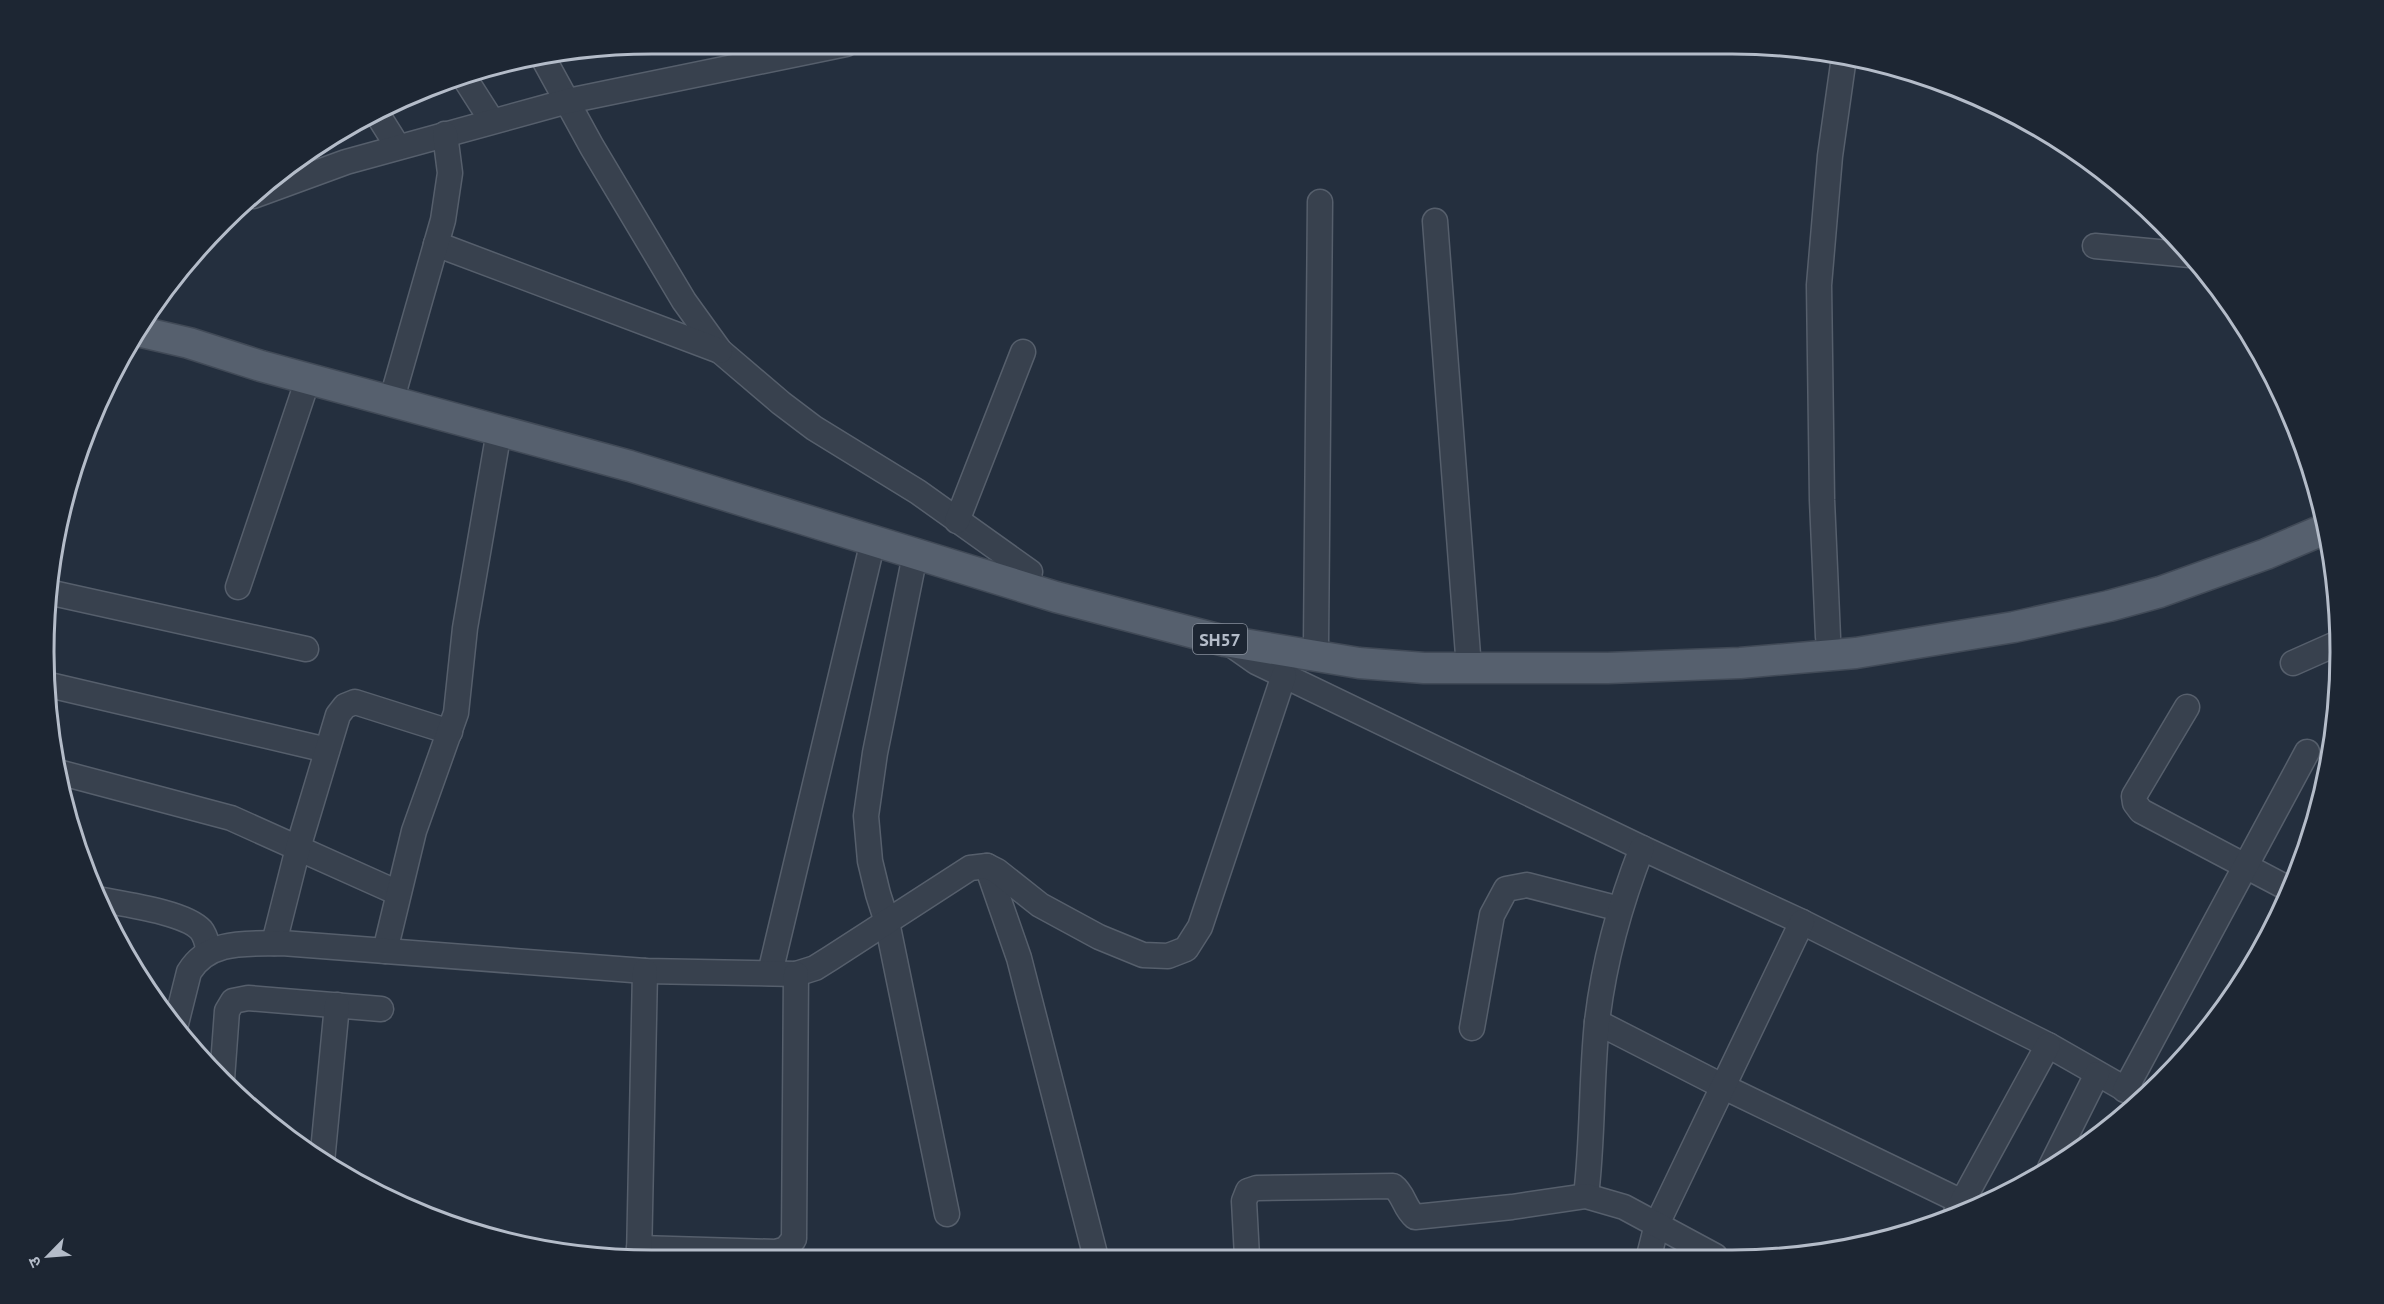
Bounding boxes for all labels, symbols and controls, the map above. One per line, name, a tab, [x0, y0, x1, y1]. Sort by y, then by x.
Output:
road number: SH57	[1193, 624, 1247, 654]
north arrow	[18, 1226, 78, 1286]
text: उ	[23, 1253, 45, 1271]

